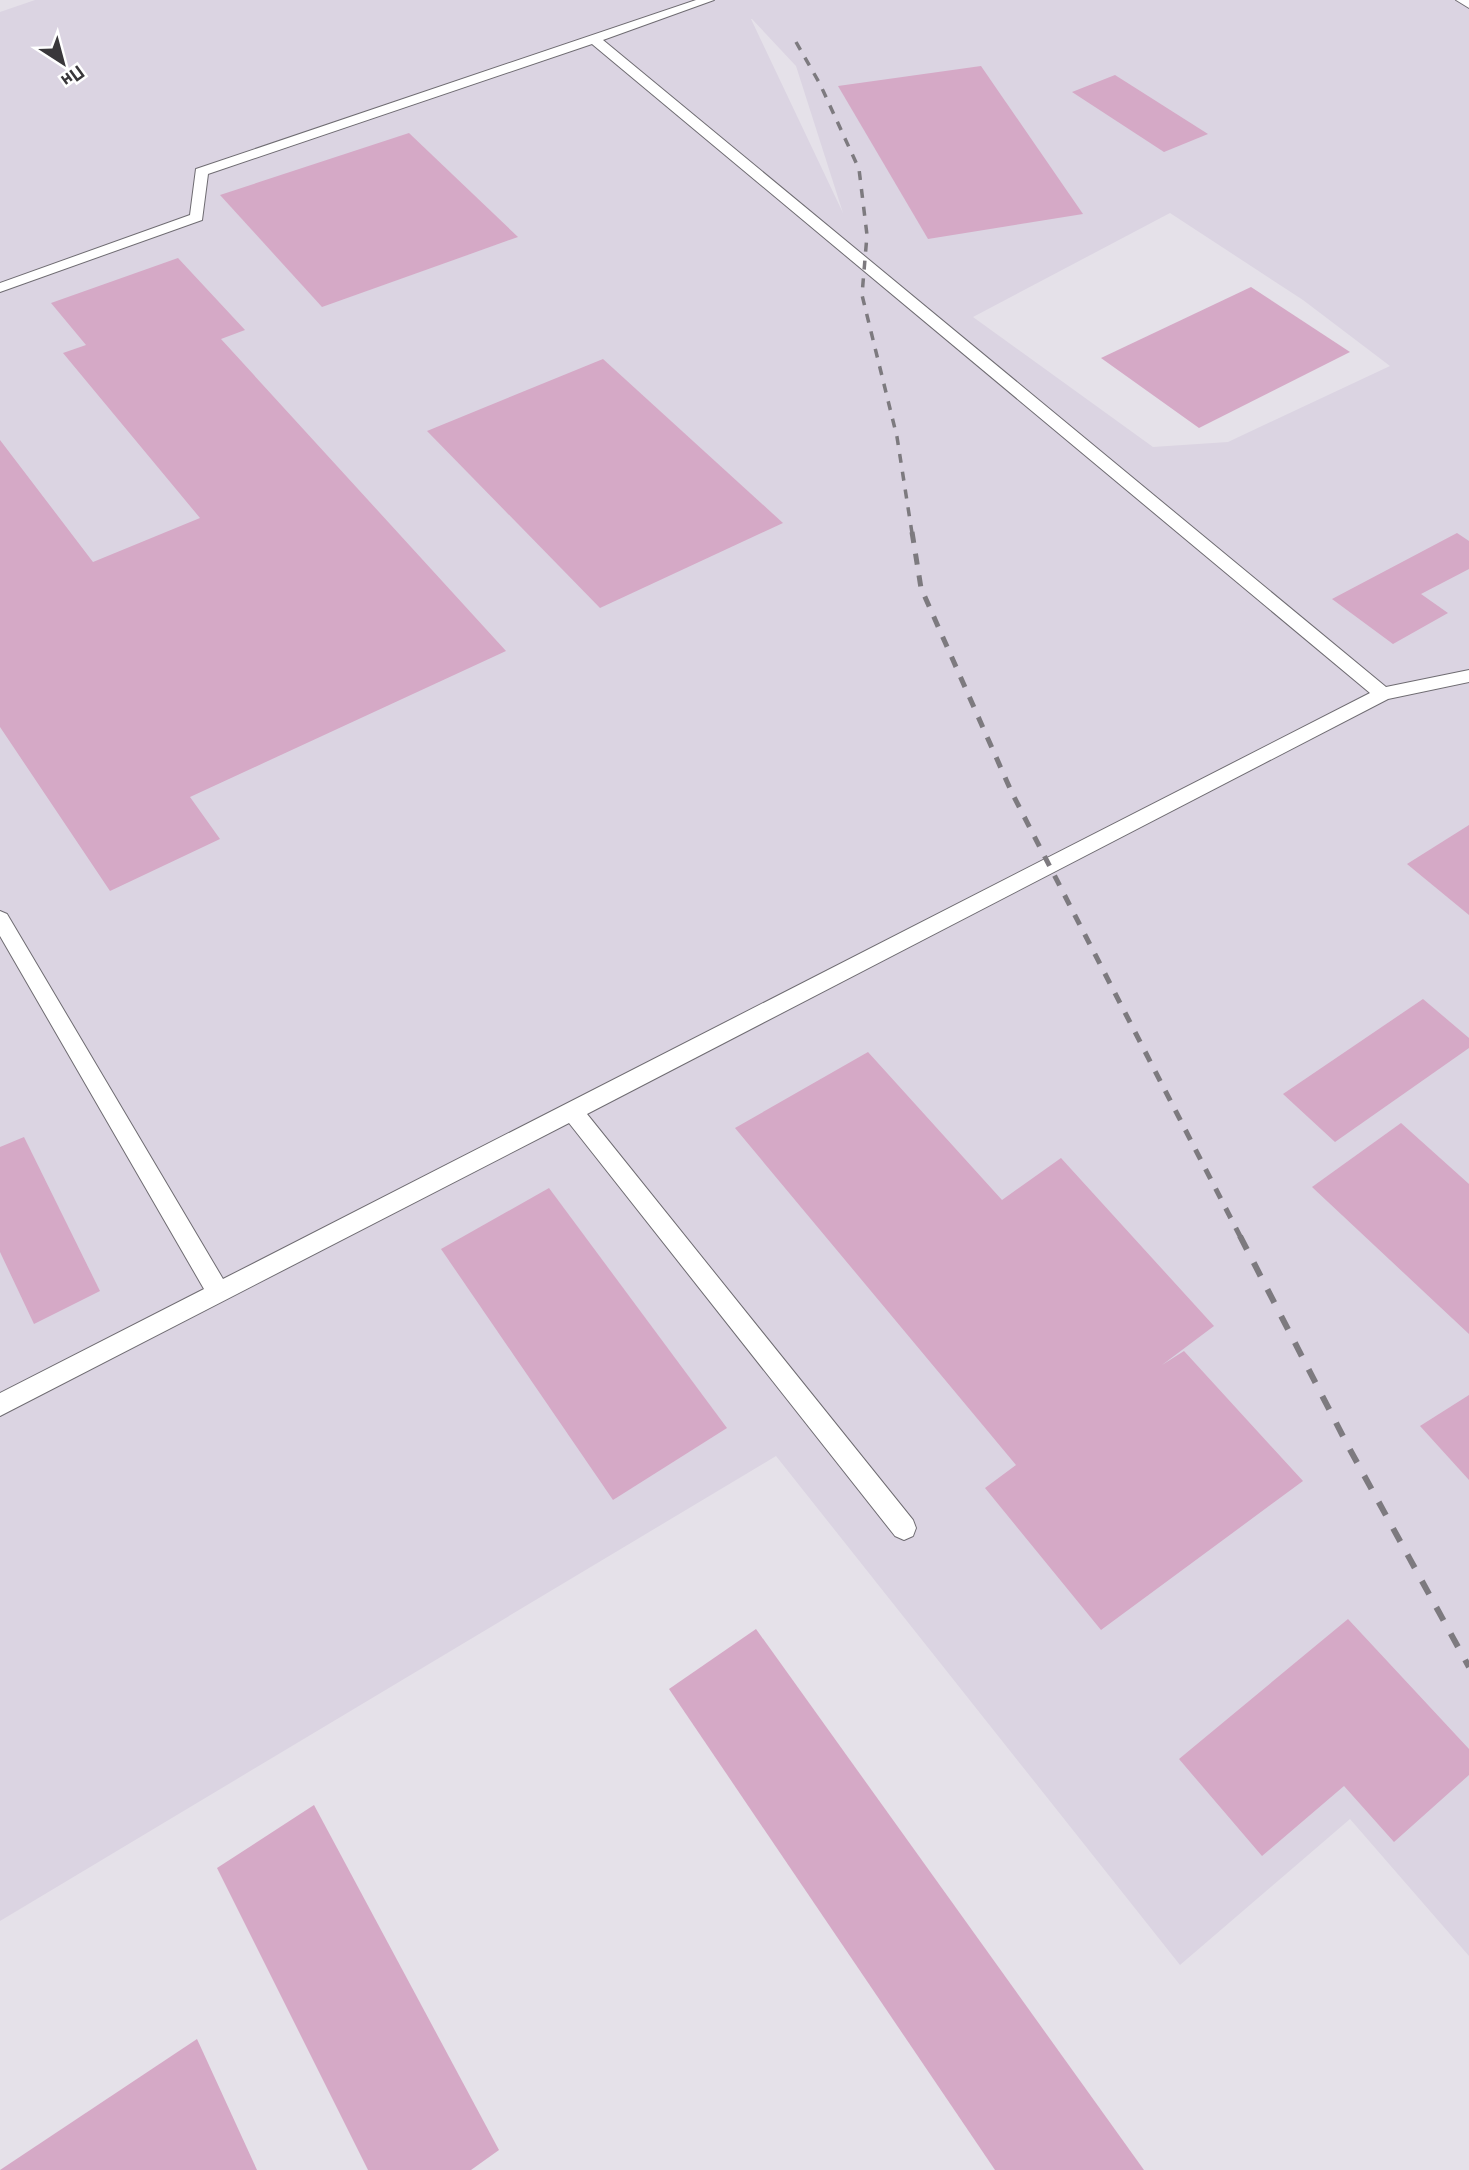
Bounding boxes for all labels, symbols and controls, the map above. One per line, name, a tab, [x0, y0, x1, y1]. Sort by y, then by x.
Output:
north arrow	[28, 28, 98, 98]
text: Пн	[57, 60, 89, 93]

